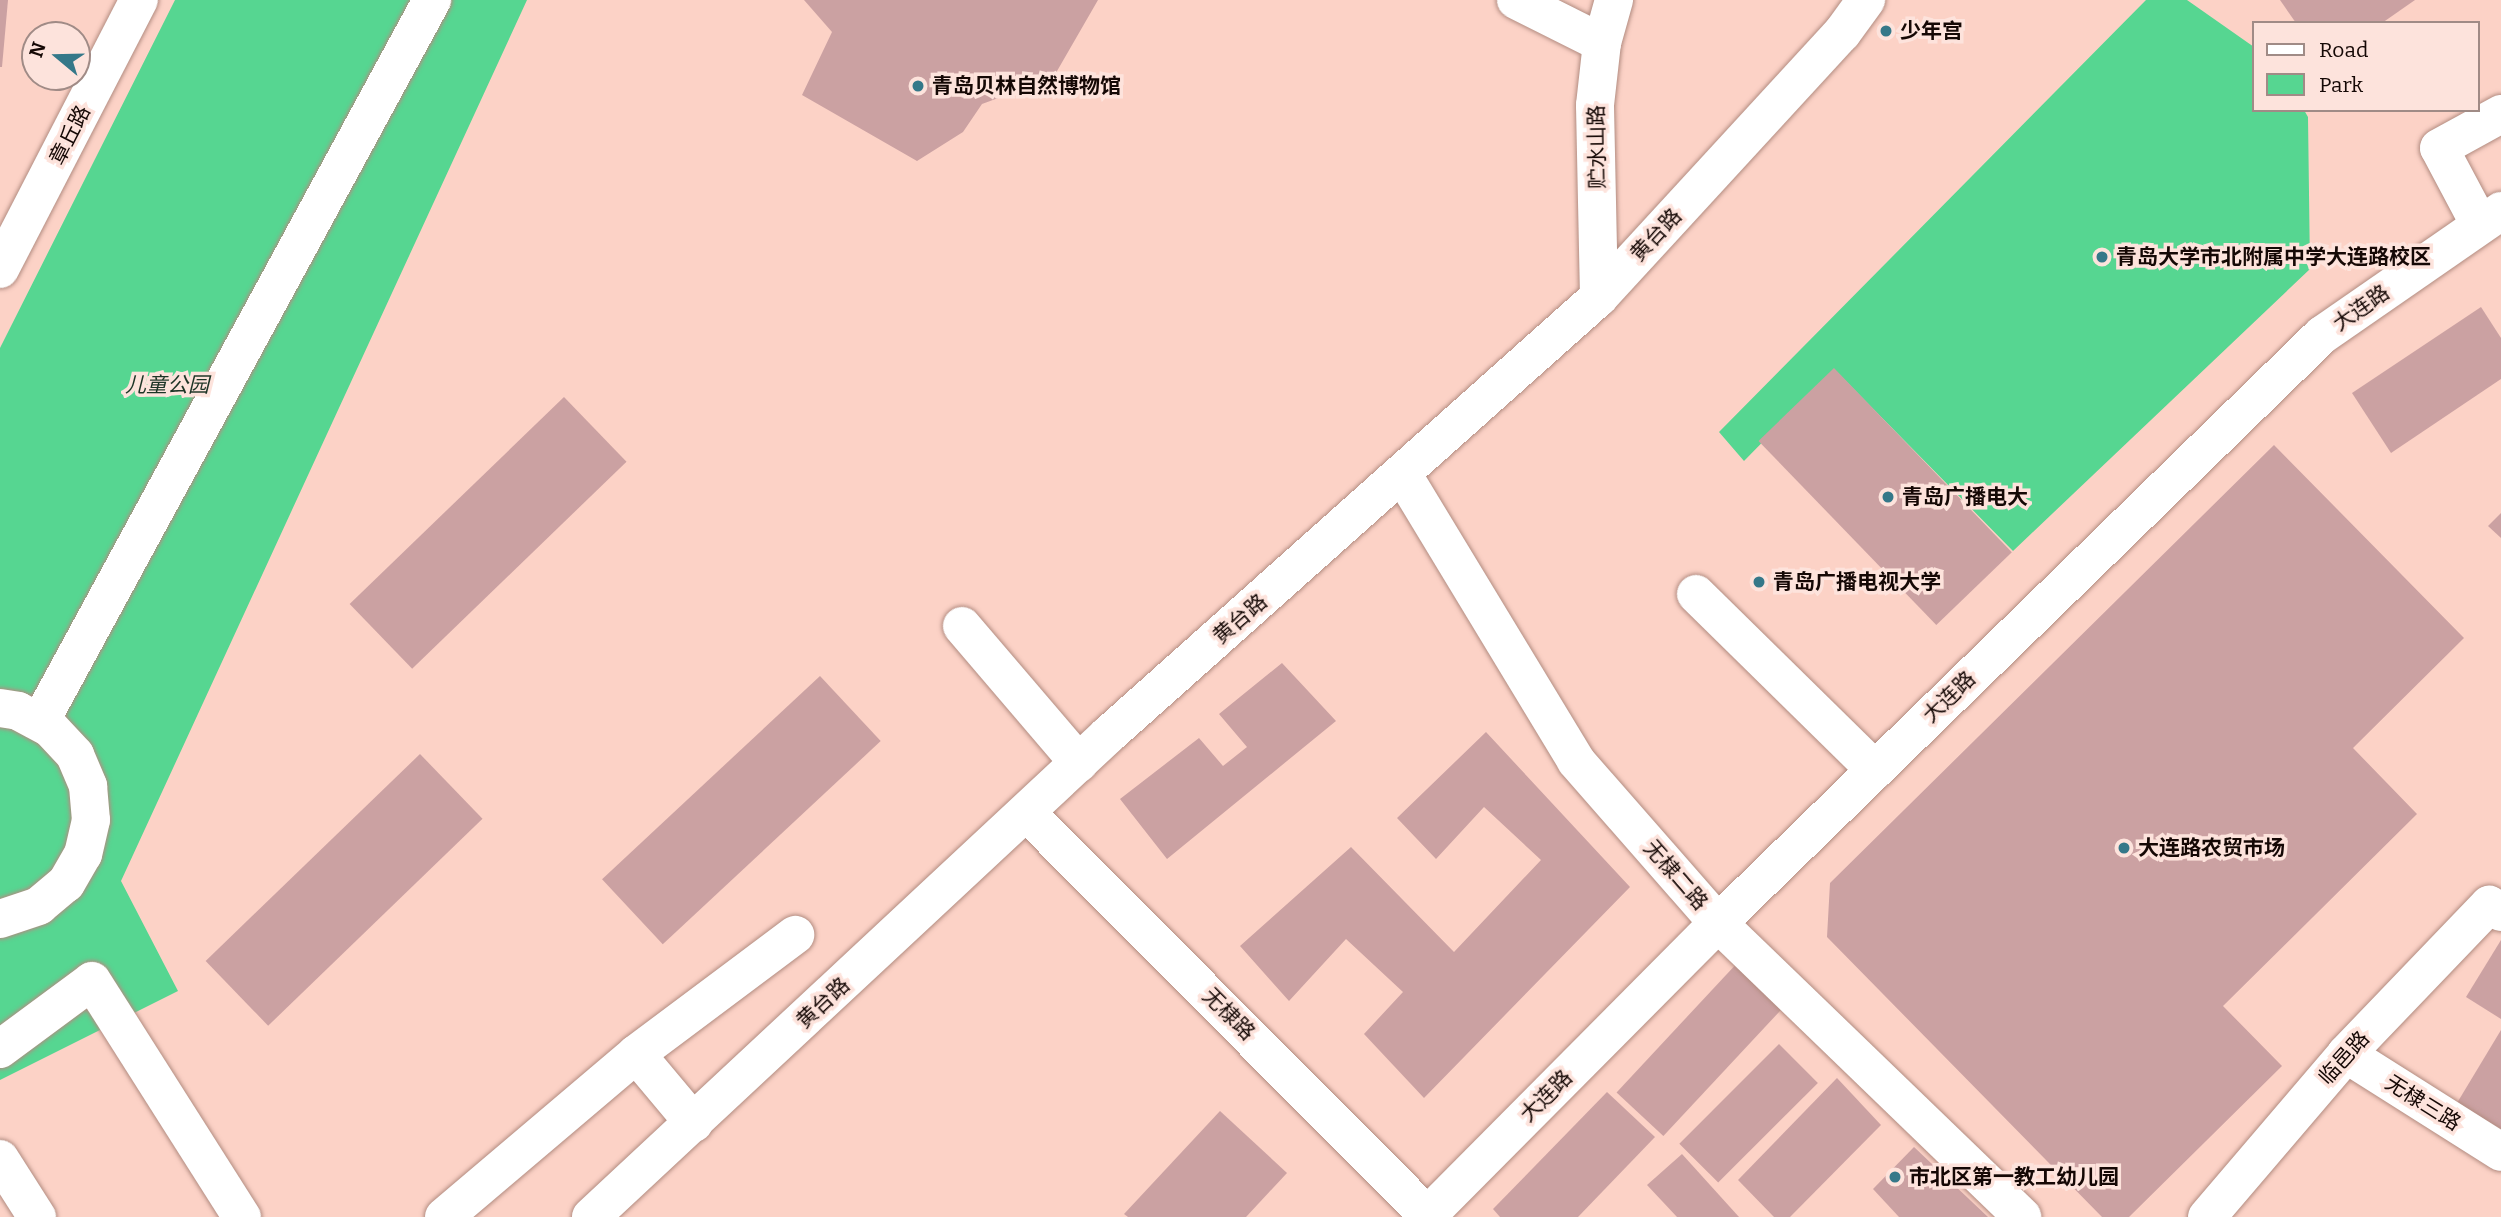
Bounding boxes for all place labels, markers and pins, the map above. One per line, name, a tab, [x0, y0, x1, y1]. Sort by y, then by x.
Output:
place label: 少年宫	[1900, 18, 1963, 44]
marker: 少年宫	[1878, 23, 1894, 39]
place label: 青岛贝林自然博物馆	[932, 73, 1121, 99]
marker: 青岛贝林自然博物馆	[910, 78, 926, 94]
place label: 青岛大学市北附属中学大连路校区	[2116, 244, 2431, 270]
marker: 青岛大学市北附属中学大连路校区	[2094, 249, 2110, 265]
place label: 青岛广播电大	[1902, 484, 2028, 510]
marker: 青岛广播电大	[1880, 489, 1896, 505]
place label: 青岛广播电视大学	[1773, 569, 1941, 595]
marker: 青岛广播电视大学	[1751, 574, 1767, 590]
place label: 大连路农贸市场	[2138, 835, 2285, 861]
marker: 大连路农贸市场	[2116, 840, 2132, 856]
place label: 市北区第一教工幼儿园	[1909, 1164, 2119, 1190]
marker: 市北区第一教工幼儿园	[1887, 1169, 1903, 1185]

